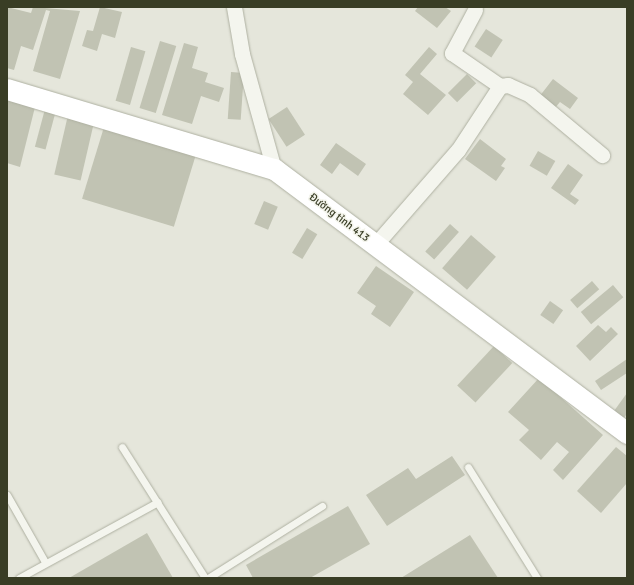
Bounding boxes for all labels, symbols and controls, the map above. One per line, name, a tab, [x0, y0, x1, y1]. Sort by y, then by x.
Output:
street label: Đường tỉnh 413	[306, 191, 372, 245]

